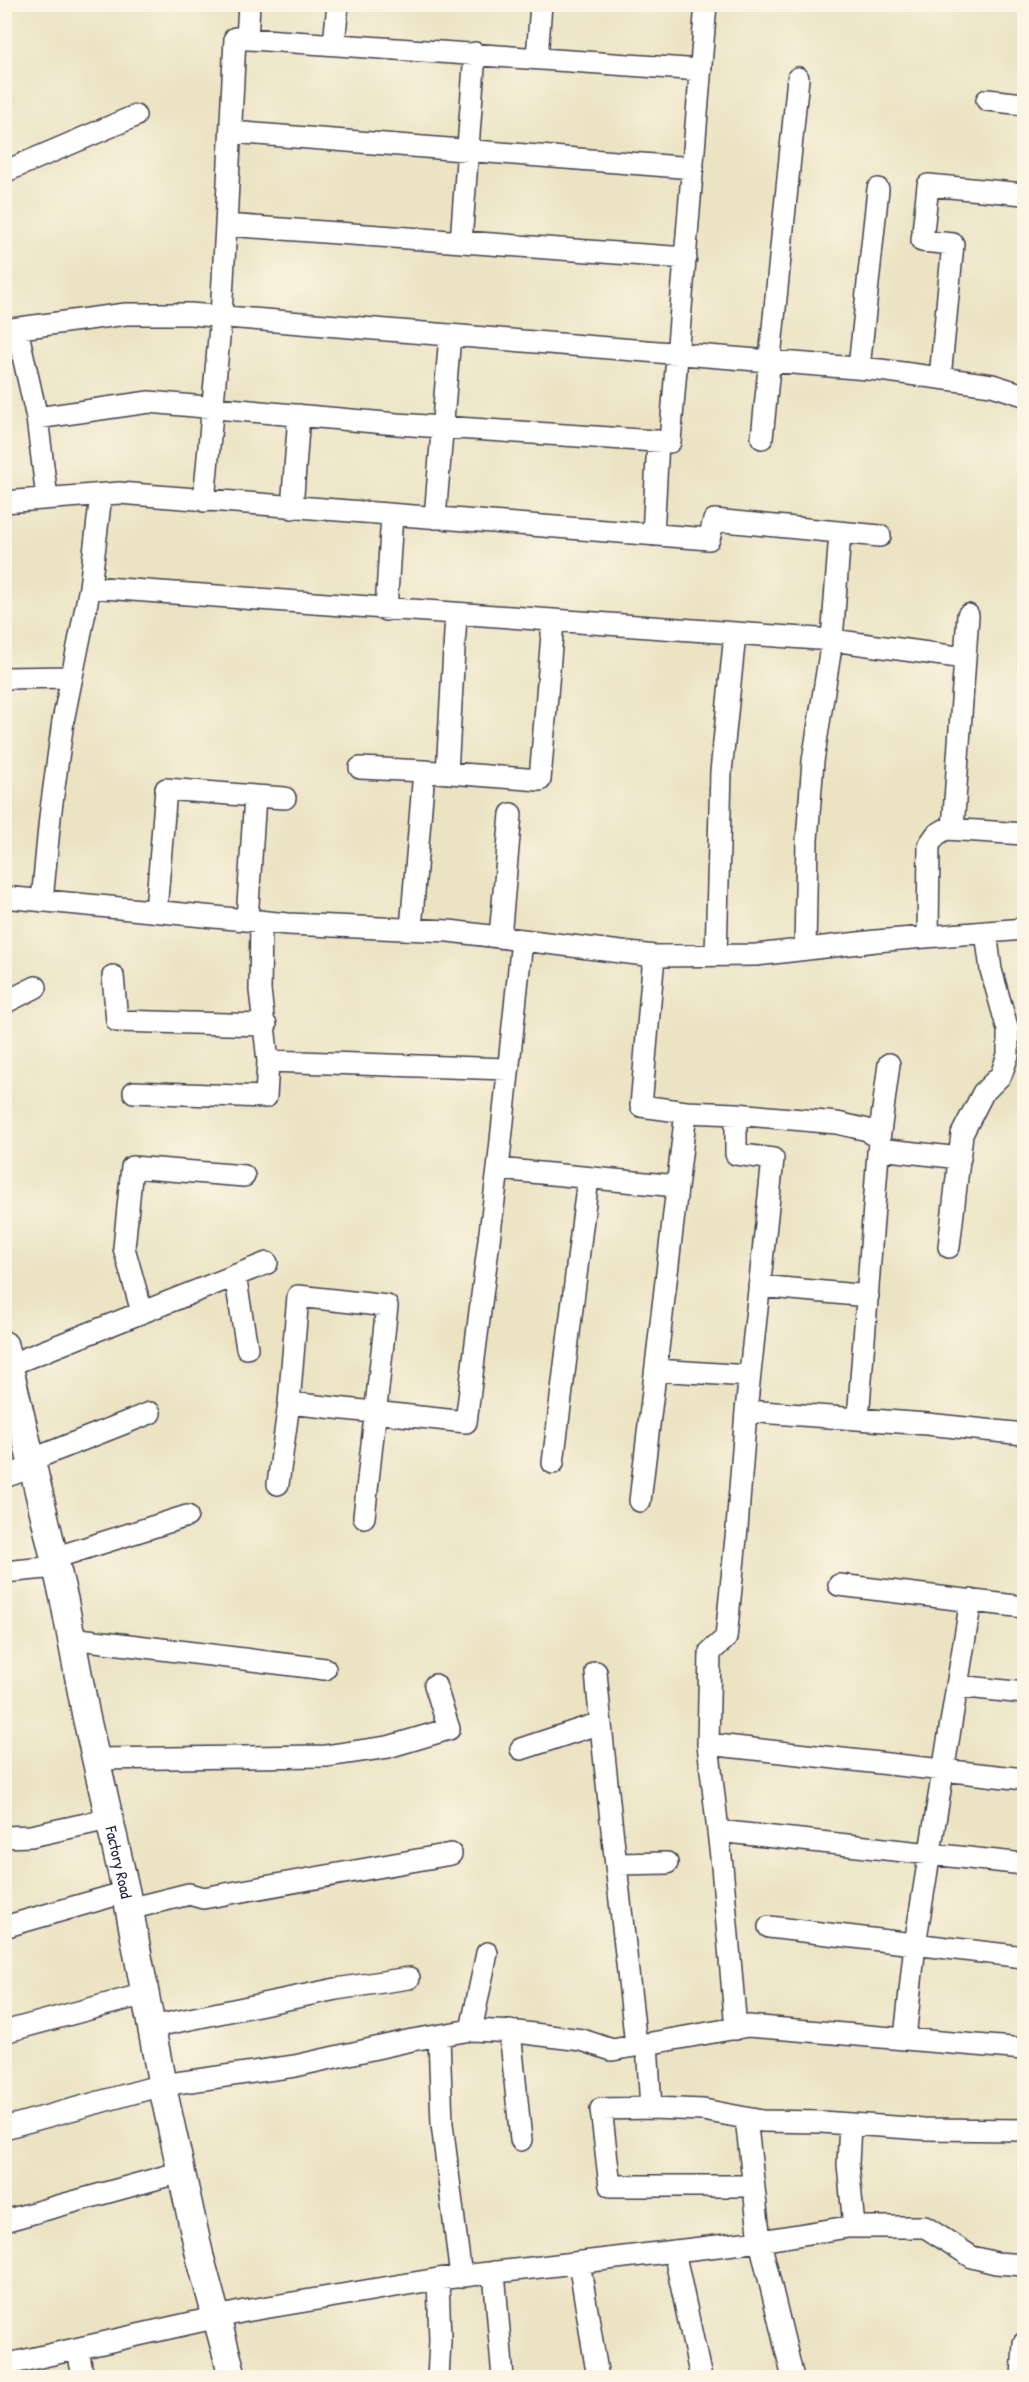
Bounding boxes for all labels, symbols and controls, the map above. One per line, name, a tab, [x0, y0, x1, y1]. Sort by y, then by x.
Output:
street label: Factory Road	[100, 1823, 138, 1900]

